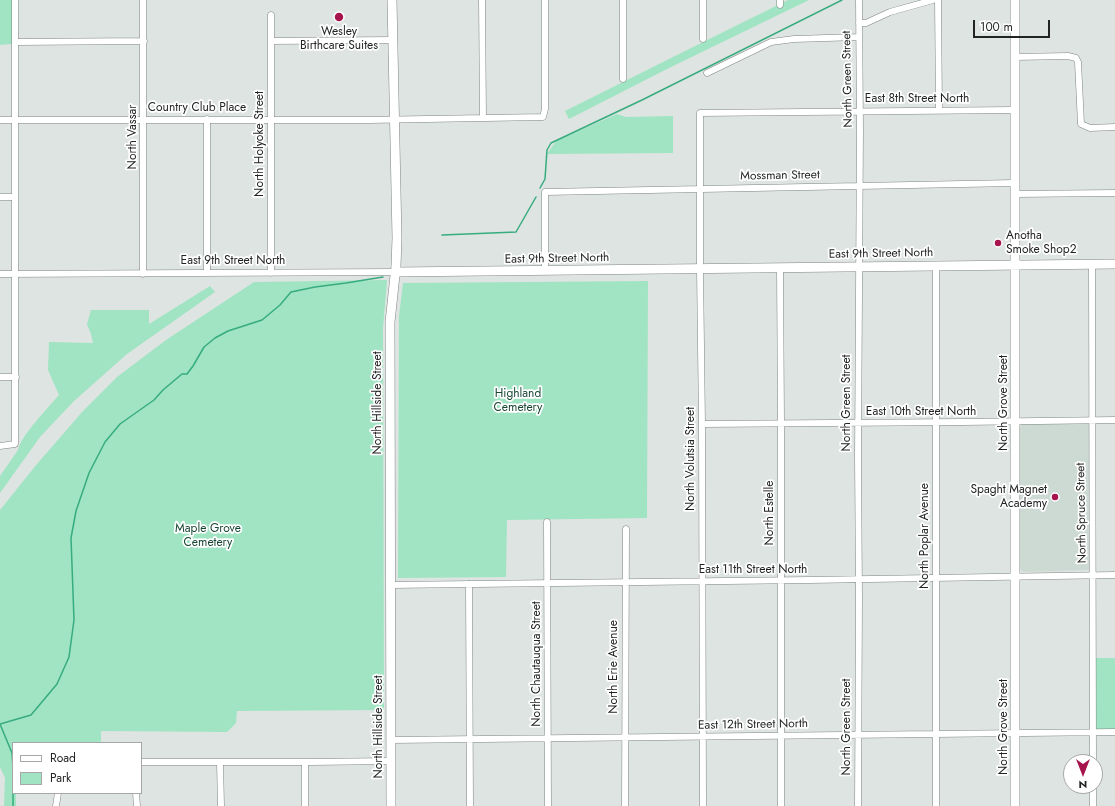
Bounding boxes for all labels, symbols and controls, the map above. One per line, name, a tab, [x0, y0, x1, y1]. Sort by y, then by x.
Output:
marker: Wesley Birthcare Suites	[333, 11, 345, 23]
scale bar	[975, 12, 1052, 38]
text: 100 m	[980, 18, 1013, 36]
place label: Wesley Birthcare Suites	[300, 25, 378, 53]
street label: North Green Street	[840, 30, 856, 128]
street label: North Holyoke Street	[253, 91, 267, 197]
street label: East 8th Street North	[865, 92, 969, 106]
street label: Country Club Place	[148, 101, 246, 115]
street label: North Vassar	[126, 105, 140, 169]
street label: Mossman Street	[740, 168, 820, 184]
place label: Anotha Smoke Shop2	[1006, 229, 1076, 257]
marker: Anotha Smoke Shop2	[993, 238, 1003, 248]
street label: East 9th Street North	[829, 246, 933, 262]
street label: East 9th Street North	[505, 251, 609, 267]
street label: East 9th Street North	[181, 254, 285, 268]
street label: North Hillside Street	[371, 351, 385, 455]
street label: North Green Street	[840, 355, 854, 451]
street label: North Grove Street	[997, 355, 1011, 451]
park label: Highland Cemetery	[494, 387, 542, 415]
street label: East 10th Street North	[866, 405, 976, 419]
street label: North Volutsia Street	[684, 407, 698, 511]
street label: North Spruce Street	[1074, 463, 1090, 563]
street label: North Estelle	[763, 481, 777, 545]
street label: North Poplar Avenue	[918, 483, 932, 589]
place label: Spaght Magnet Academy	[971, 483, 1047, 511]
marker: Spaght Magnet Academy	[1050, 492, 1060, 502]
park label: Maple Grove Cemetery	[175, 522, 241, 550]
street label: East 11th Street North	[699, 563, 807, 577]
street label: North Chautauqua Street	[530, 601, 544, 727]
street label: North Erie Avenue	[607, 620, 621, 714]
street label: North Hillside Street	[372, 675, 386, 779]
street label: North Green Street	[840, 679, 854, 775]
street label: North Grove Street	[997, 679, 1011, 775]
street label: East 12th Street North	[698, 717, 808, 733]
legend	[12, 742, 142, 794]
text: Road	[50, 749, 76, 767]
north arrow	[1063, 754, 1103, 794]
text: Park	[50, 769, 71, 787]
text: N	[1079, 777, 1087, 793]

